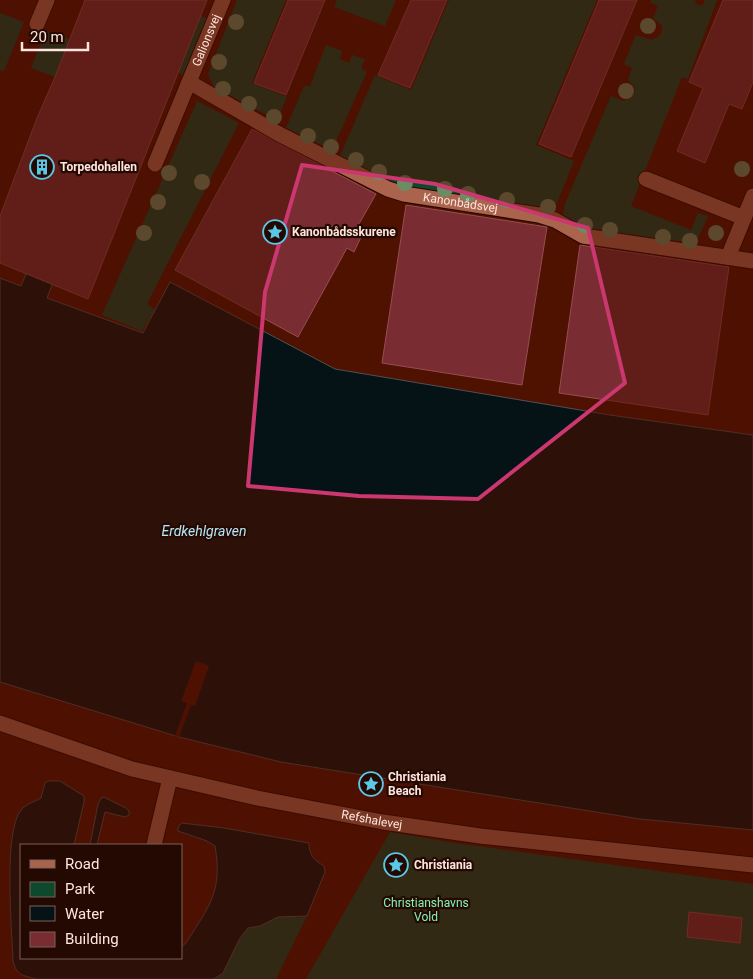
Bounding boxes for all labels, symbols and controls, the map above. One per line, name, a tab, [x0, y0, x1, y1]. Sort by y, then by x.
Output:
street label: Galionsvej	[189, 12, 223, 68]
scale bar	[22, 20, 89, 52]
text: 20 m	[30, 28, 64, 46]
building icon: Torpedohallen	[29, 154, 55, 180]
place label: Torpedohallen	[60, 160, 137, 174]
street label: Kanonbådsvej	[422, 190, 499, 216]
place icon: Kanonbådsskurene	[262, 219, 288, 245]
place label: Kanonbådsskurene	[292, 225, 396, 239]
water label: Erdkehlgraven	[162, 523, 247, 539]
place label: Christiania Beach	[388, 770, 447, 798]
place icon: Christiania Beach	[358, 771, 384, 797]
street label: Refshalevej	[340, 807, 403, 832]
legend	[20, 844, 182, 959]
place icon: Christiania	[383, 852, 409, 878]
text: Road	[65, 855, 99, 873]
place label: Christiania	[414, 858, 473, 872]
text: Park	[65, 880, 96, 898]
park label: Christianshavns Vold	[383, 896, 469, 924]
text: Water	[65, 905, 104, 923]
text: Building	[65, 930, 119, 948]

